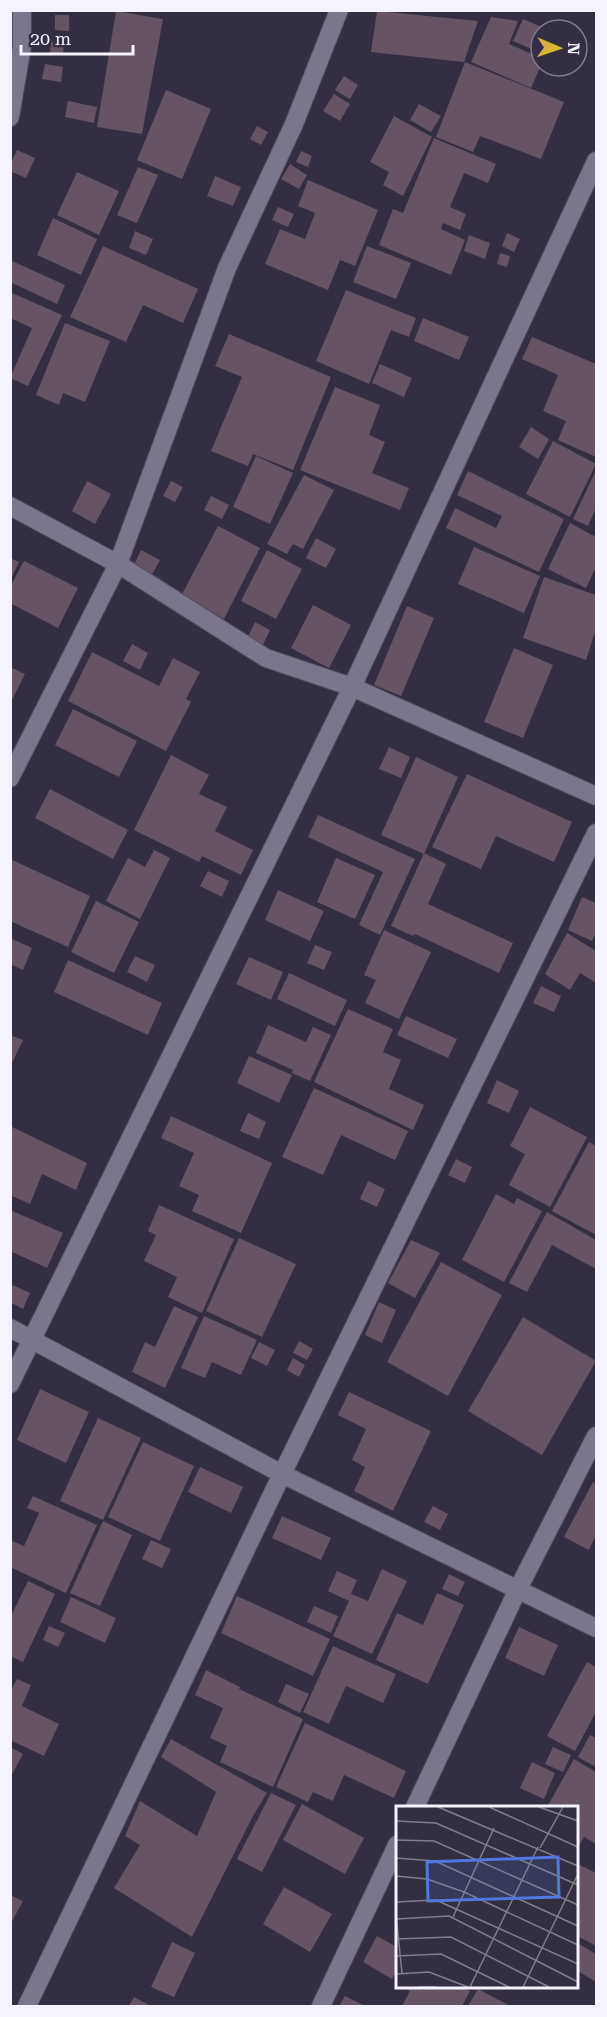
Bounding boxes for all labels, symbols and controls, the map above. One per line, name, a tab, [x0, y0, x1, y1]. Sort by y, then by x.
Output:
scale bar	[21, 18, 134, 56]
north arrow	[529, 18, 589, 78]
text: 20 m	[30, 28, 71, 49]
text: N	[564, 42, 583, 55]
inset map	[396, 1806, 577, 1987]

